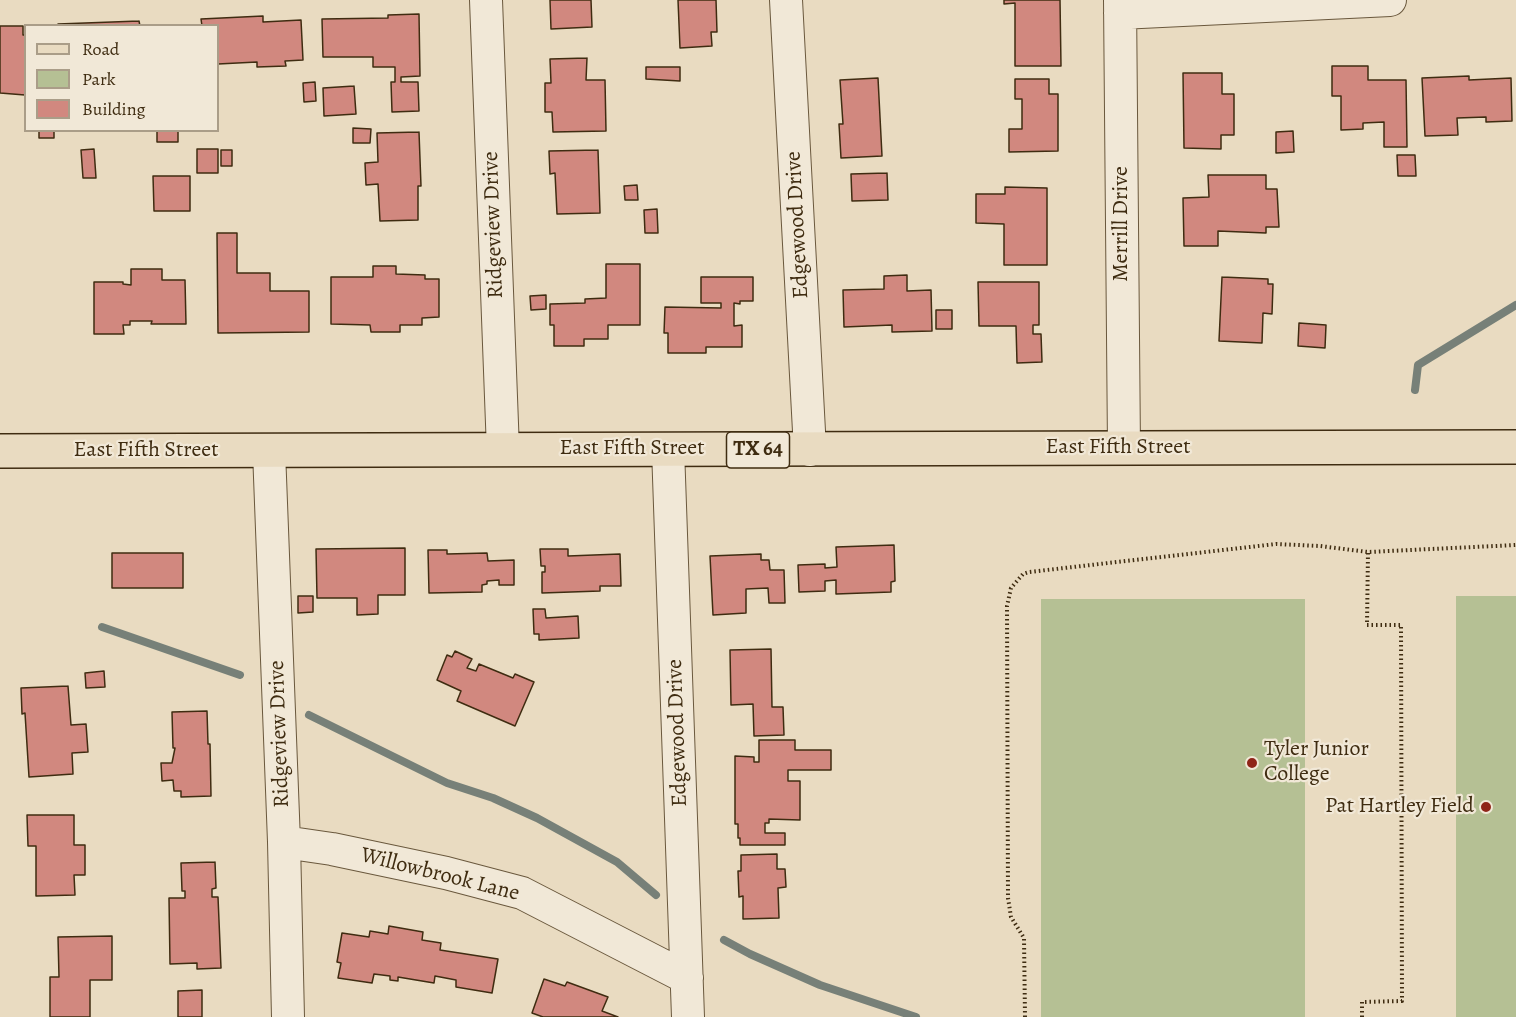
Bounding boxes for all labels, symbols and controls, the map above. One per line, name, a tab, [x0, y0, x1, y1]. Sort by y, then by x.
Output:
legend	[24, 24, 219, 132]
text: Road	[82, 37, 119, 61]
text: Park	[82, 67, 116, 91]
text: Building	[82, 97, 146, 121]
street label: Ridgeview Drive	[478, 151, 510, 299]
street label: Edgewood Drive	[781, 151, 815, 299]
street label: Merrill Drive	[1109, 166, 1135, 282]
road number: TX 64	[726, 432, 789, 468]
street label: East Fifth Street	[1046, 435, 1190, 461]
street label: East Fifth Street	[560, 436, 704, 462]
street label: East Fifth Street	[74, 438, 218, 464]
street label: Edgewood Drive	[662, 659, 694, 807]
street label: Ridgeview Drive	[264, 660, 296, 808]
place label: Tyler Junior College	[1264, 737, 1369, 788]
marker: Tyler Junior College	[1245, 756, 1259, 770]
place label: Pat Hartley Field	[1325, 794, 1474, 820]
marker: Pat Hartley Field	[1479, 800, 1493, 814]
street label: Willowbrook Lane	[358, 843, 522, 907]

